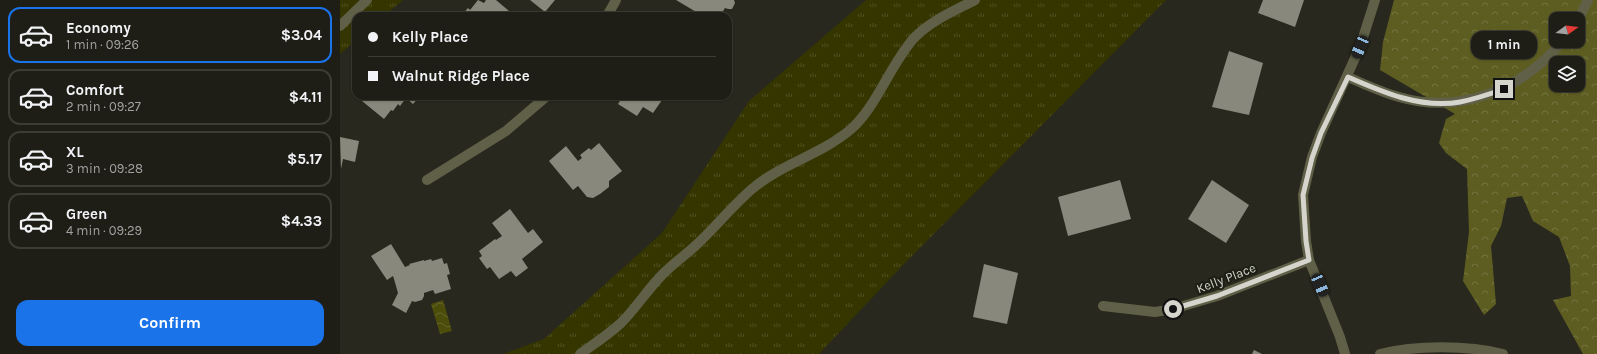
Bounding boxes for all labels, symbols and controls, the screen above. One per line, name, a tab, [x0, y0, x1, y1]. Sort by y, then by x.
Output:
north arrow	[1549, 12, 1585, 48]
map controls	[1549, 12, 1585, 92]
icon: car	[18, 17, 54, 53]
text: Economy	[66, 19, 131, 37]
text: $3.04	[281, 26, 322, 44]
text: Kelly Place	[392, 28, 468, 46]
callout: 1 min	[1471, 31, 1537, 59]
car	[1350, 34, 1370, 60]
text: 1 min · 09:26	[66, 37, 139, 52]
text: 1 min	[1488, 37, 1520, 52]
button: layers	[1549, 56, 1585, 92]
text: Walnut Ridge Place	[392, 67, 530, 85]
icon: car	[18, 79, 54, 115]
route end	[1495, 80, 1513, 98]
text: Comfort	[66, 81, 124, 99]
text: $4.11	[289, 88, 322, 106]
text: 2 min · 09:27	[66, 99, 141, 114]
icon: car	[18, 141, 54, 177]
text: XL	[66, 143, 84, 161]
text: $5.17	[287, 150, 322, 168]
text: 3 min · 09:28	[66, 161, 143, 176]
icon: car	[18, 203, 54, 239]
text: Green	[66, 205, 107, 223]
text: $4.33	[281, 212, 322, 230]
text: 4 min · 09:29	[66, 223, 142, 238]
street label: Kelly Place	[1194, 260, 1258, 296]
car	[1310, 272, 1330, 298]
button: Confirm	[16, 300, 324, 346]
route start	[1164, 300, 1182, 318]

